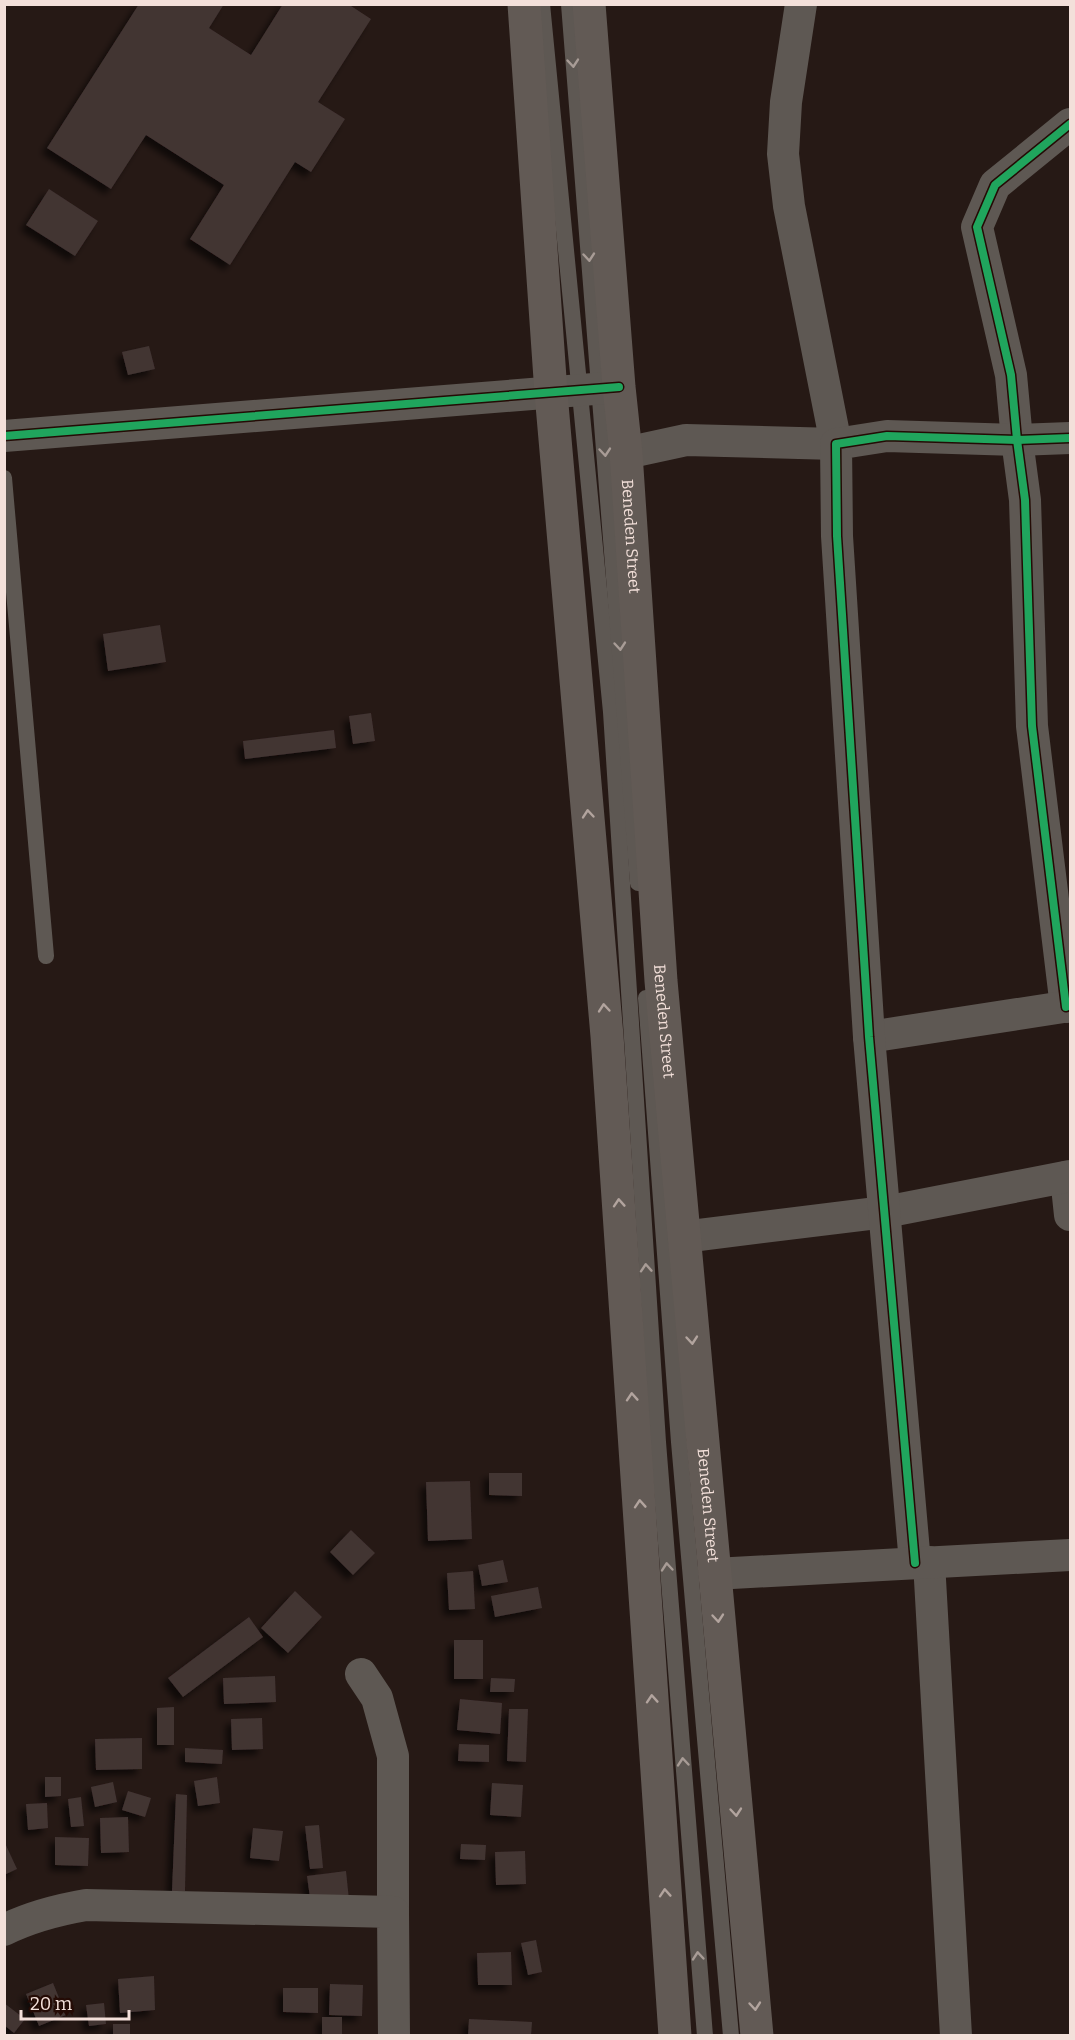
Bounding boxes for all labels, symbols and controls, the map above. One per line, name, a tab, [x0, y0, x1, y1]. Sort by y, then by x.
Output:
one-way arrow	[566, 58, 579, 67]
one-way arrow	[582, 253, 595, 262]
one-way arrow	[598, 447, 611, 456]
street label: Beneden Street	[618, 478, 644, 594]
one-way arrow	[614, 641, 627, 650]
one-way arrow	[582, 810, 595, 819]
street label: Beneden Street	[650, 963, 679, 1079]
one-way arrow	[598, 1004, 611, 1013]
one-way arrow	[612, 1198, 625, 1207]
one-way arrow	[640, 1264, 653, 1273]
one-way arrow	[686, 1335, 699, 1344]
one-way arrow	[626, 1393, 639, 1402]
street label: Beneden Street	[694, 1447, 723, 1563]
one-way arrow	[633, 1500, 646, 1509]
one-way arrow	[661, 1563, 674, 1572]
one-way arrow	[711, 1613, 724, 1622]
one-way arrow	[646, 1694, 659, 1703]
one-way arrow	[677, 1757, 690, 1766]
one-way arrow	[729, 1807, 742, 1816]
one-way arrow	[659, 1889, 672, 1898]
one-way arrow	[692, 1952, 705, 1961]
scale bar	[21, 1983, 129, 2021]
text: 20 m	[30, 1993, 72, 2015]
one-way arrow	[748, 2002, 761, 2011]

